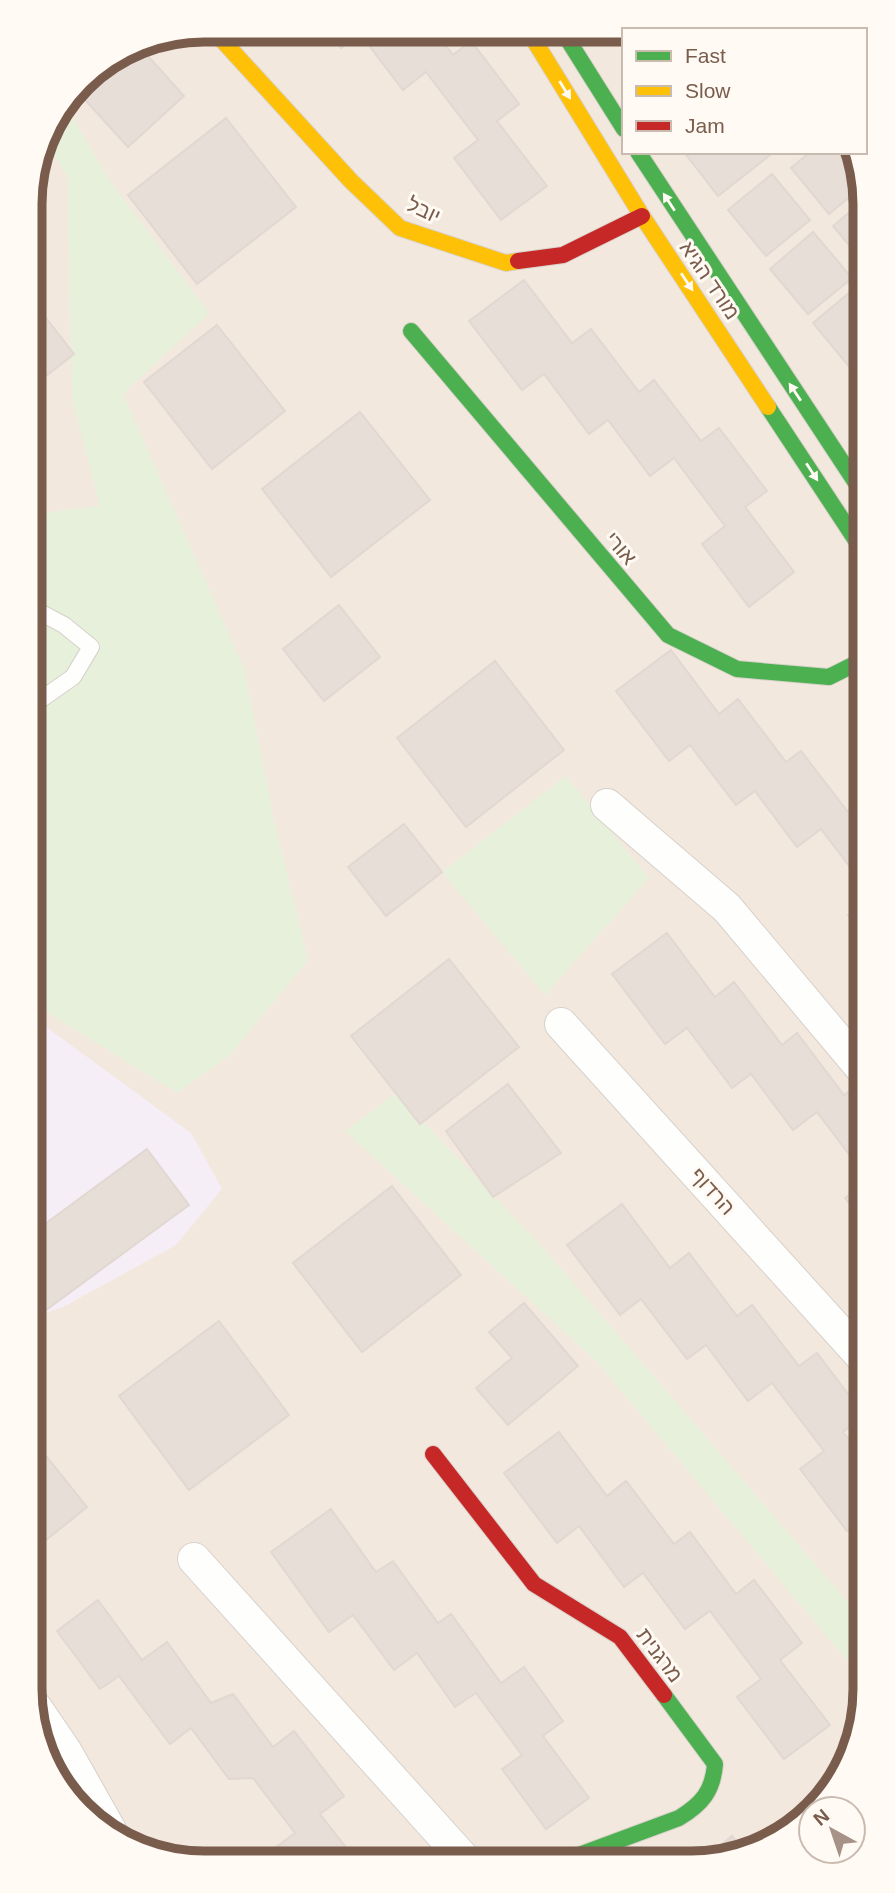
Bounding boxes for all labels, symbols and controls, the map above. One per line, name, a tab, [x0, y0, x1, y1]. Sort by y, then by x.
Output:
legend	[622, 28, 867, 154]
text: Fast	[685, 44, 726, 67]
text: Slow	[685, 79, 731, 102]
one-way arrow	[559, 80, 571, 99]
text: Jam	[685, 114, 725, 137]
street label: יובל	[404, 192, 444, 228]
one-way arrow	[663, 192, 676, 212]
street label: מורד הגיא	[675, 237, 745, 323]
one-way arrow	[680, 272, 693, 292]
one-way arrow	[788, 383, 802, 401]
one-way arrow	[805, 462, 818, 482]
street label: אורי	[601, 527, 641, 569]
street label: הרדוף	[686, 1163, 740, 1219]
street label: מרגנית	[632, 1624, 688, 1686]
north arrow	[797, 1795, 867, 1865]
text: N	[809, 1805, 833, 1830]

